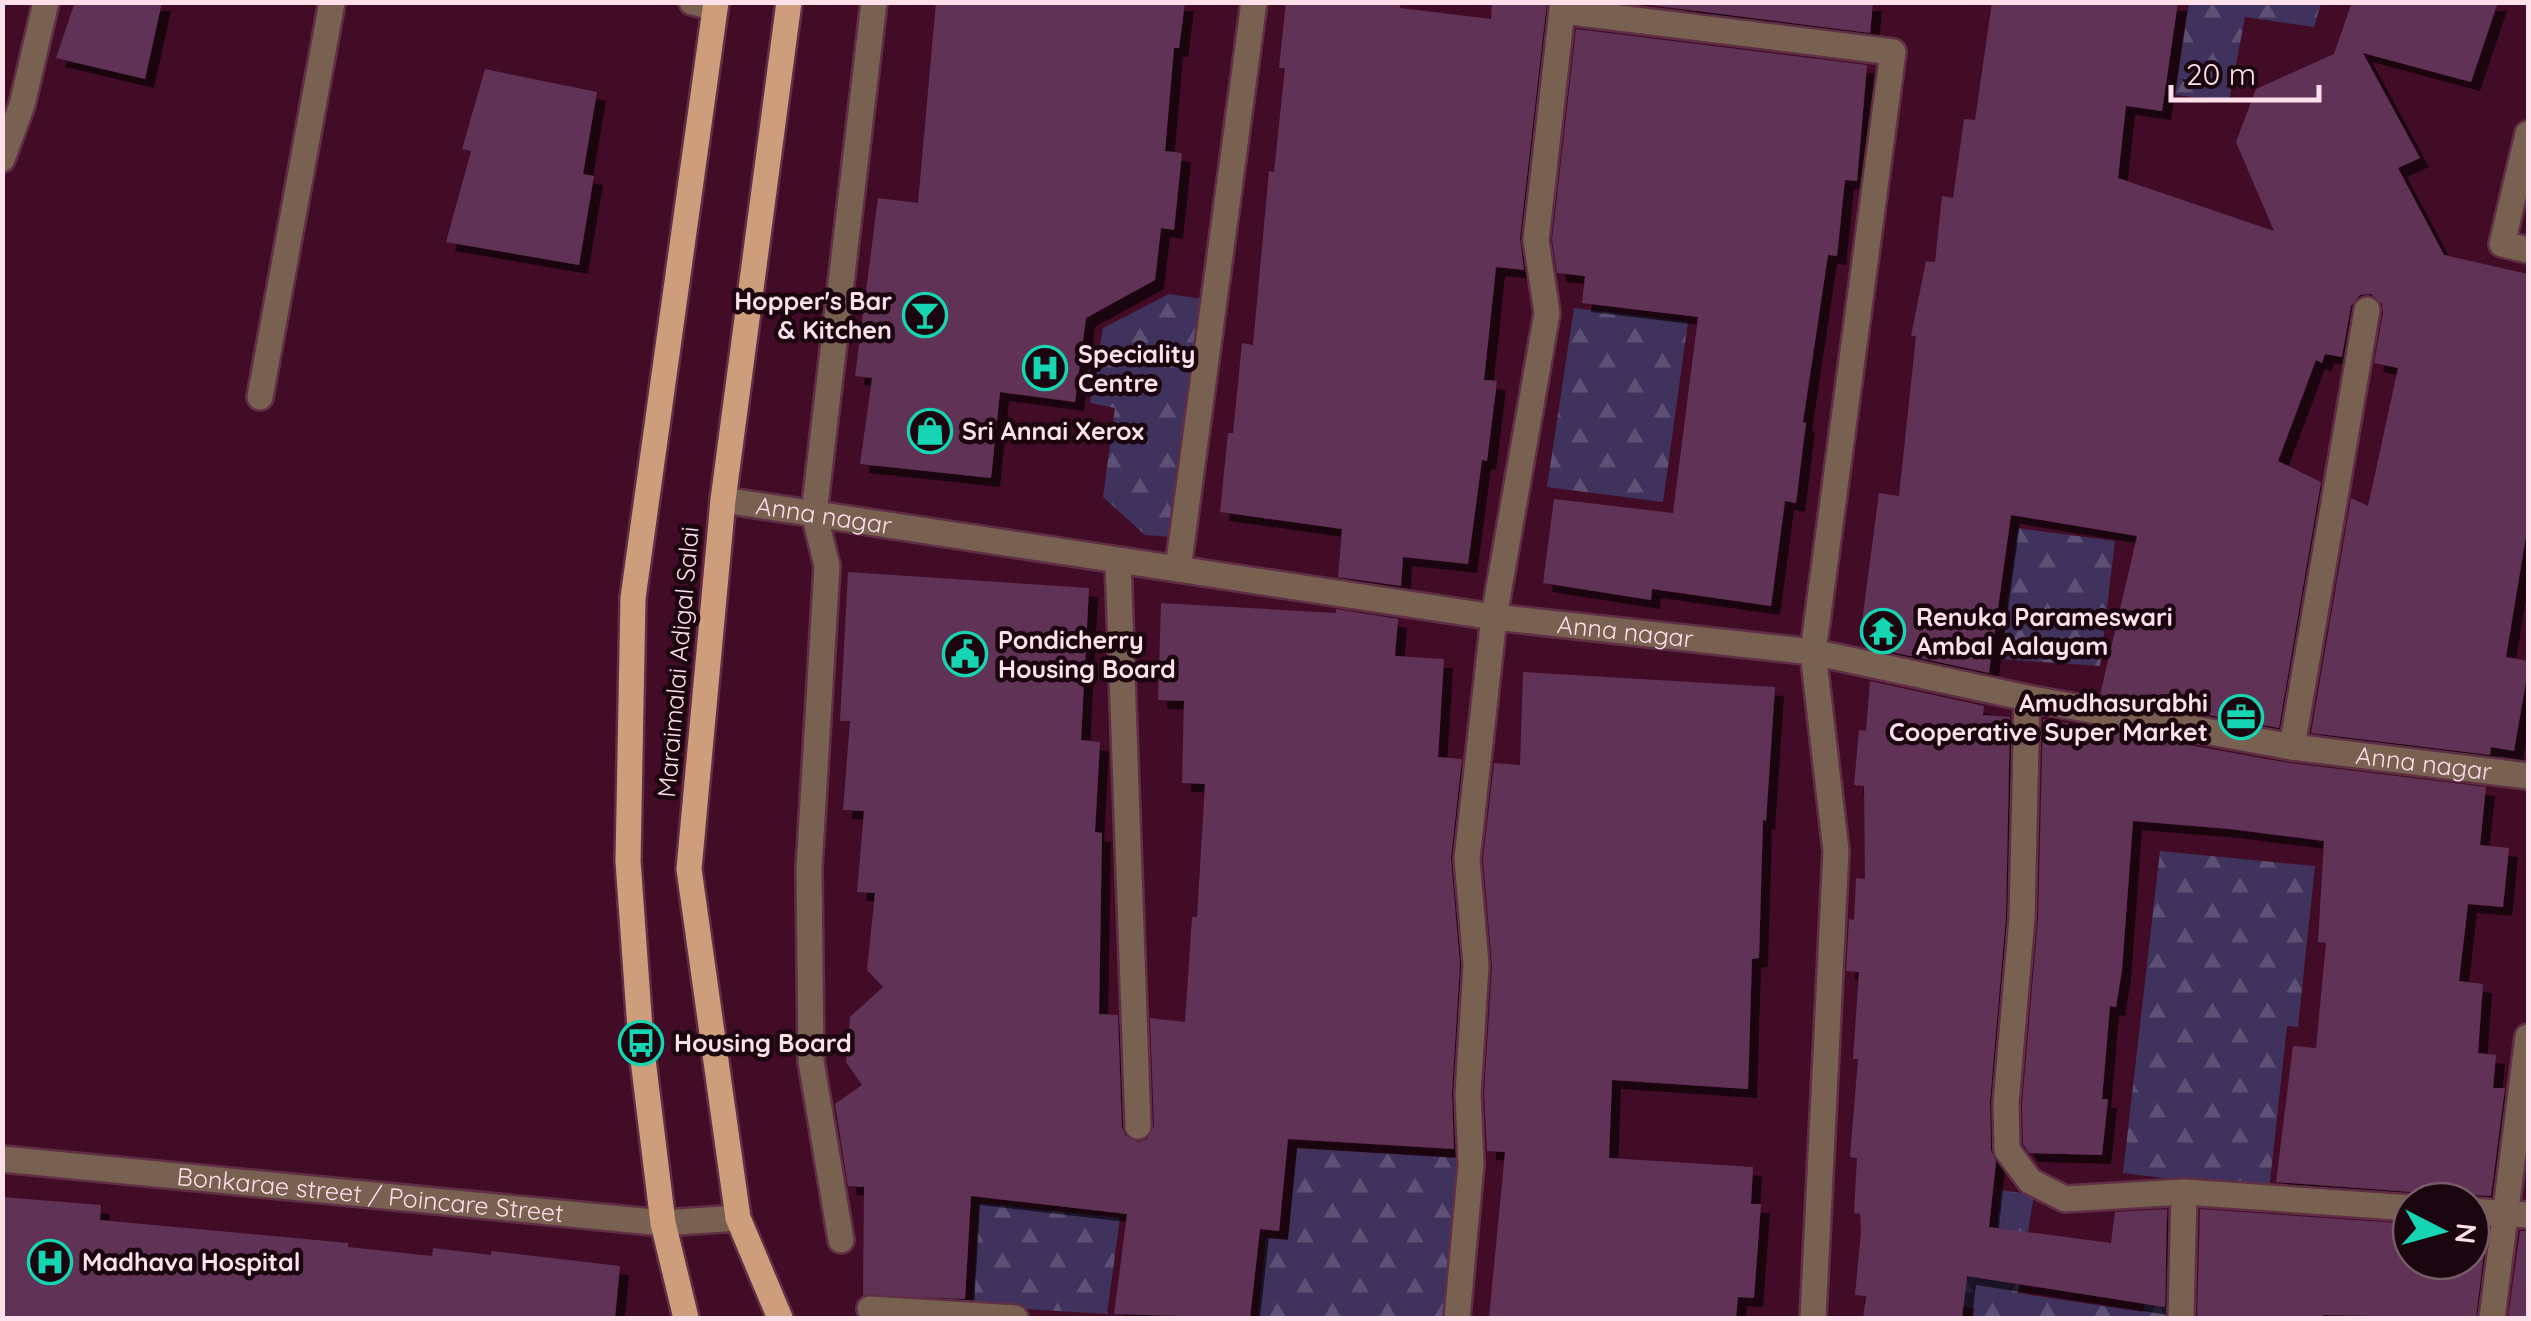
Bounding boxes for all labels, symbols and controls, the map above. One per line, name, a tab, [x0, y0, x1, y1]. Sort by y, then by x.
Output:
scale bar	[2171, 40, 2318, 102]
text: 20 m	[2186, 55, 2256, 93]
place label: Hopper's Bar & Kitchen	[734, 285, 892, 345]
bar icon: Hopper's Bar & Kitchen	[902, 292, 948, 338]
place label: Speciality Centre	[1078, 338, 1196, 398]
hospital icon: Speciality Centre	[1022, 345, 1068, 391]
shop icon: Sri Annai Xerox	[907, 408, 953, 454]
place label: Sri Annai Xerox	[962, 415, 1144, 446]
street label: Anna nagar	[754, 489, 894, 540]
street label: Maraimalai Adigal Salai	[650, 525, 705, 799]
place label: Renuka Parameswari Ambal Aalayam	[1916, 601, 2173, 661]
street label: Anna nagar	[1556, 608, 1696, 654]
temple icon: Renuka Parameswari Ambal Aalayam	[1860, 608, 1906, 654]
place label: Pondicherry Housing Board	[998, 624, 1176, 684]
public building icon: Pondicherry Housing Board	[942, 631, 988, 677]
place label: Amudhasurabhi Cooperative Super Market	[1889, 687, 2208, 747]
office icon: Amudhasurabhi Cooperative Super Market	[2218, 694, 2264, 740]
street label: Anna nagar	[2354, 739, 2494, 786]
bus stop icon: Housing Board	[618, 1020, 664, 1066]
place label: Housing Board	[674, 1027, 852, 1058]
street label: Bonkarae street / Poincare Street	[175, 1160, 565, 1228]
north arrow	[2391, 1181, 2491, 1281]
text: N	[2448, 1222, 2485, 1246]
hospital icon: Madhava Hospital	[27, 1239, 73, 1285]
place label: Madhava Hospital	[82, 1246, 301, 1277]

